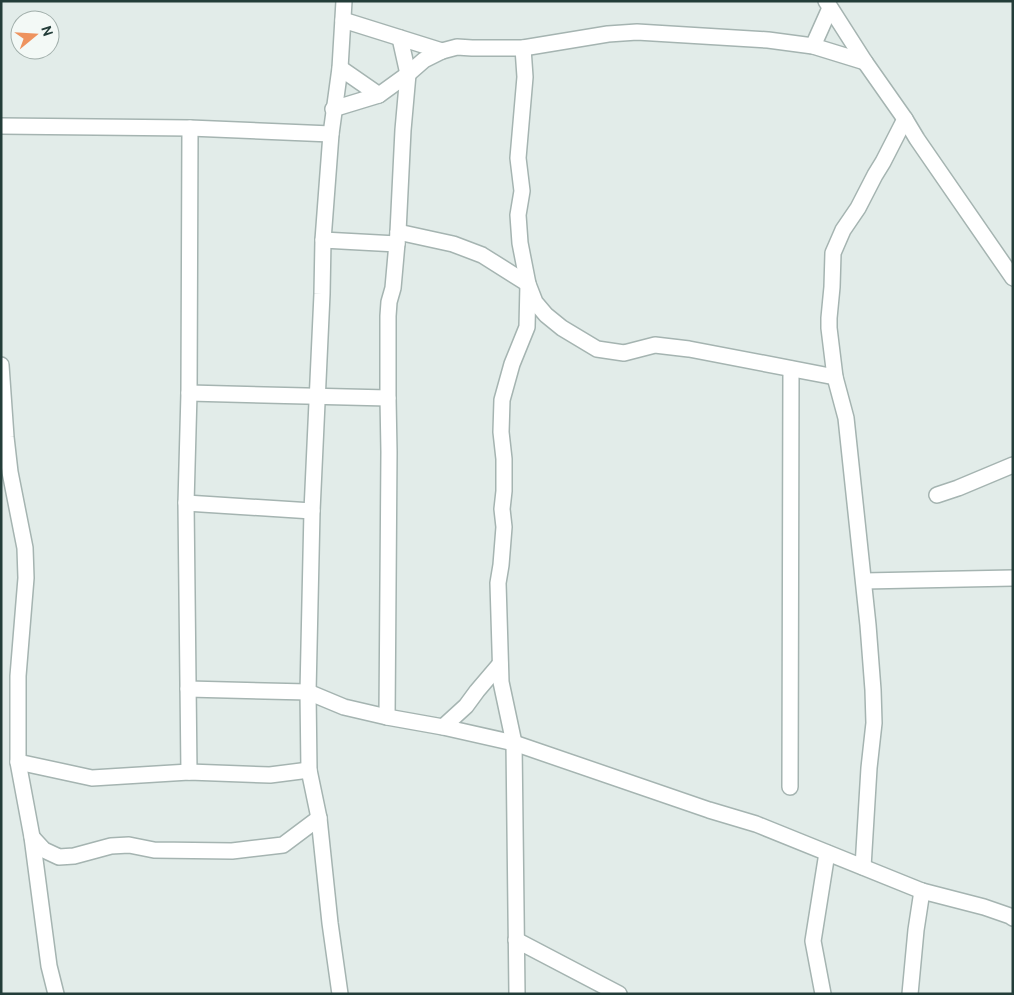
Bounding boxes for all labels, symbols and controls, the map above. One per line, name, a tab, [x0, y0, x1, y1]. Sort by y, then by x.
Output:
north arrow	[10, 10, 60, 60]
text: N	[37, 23, 57, 38]

